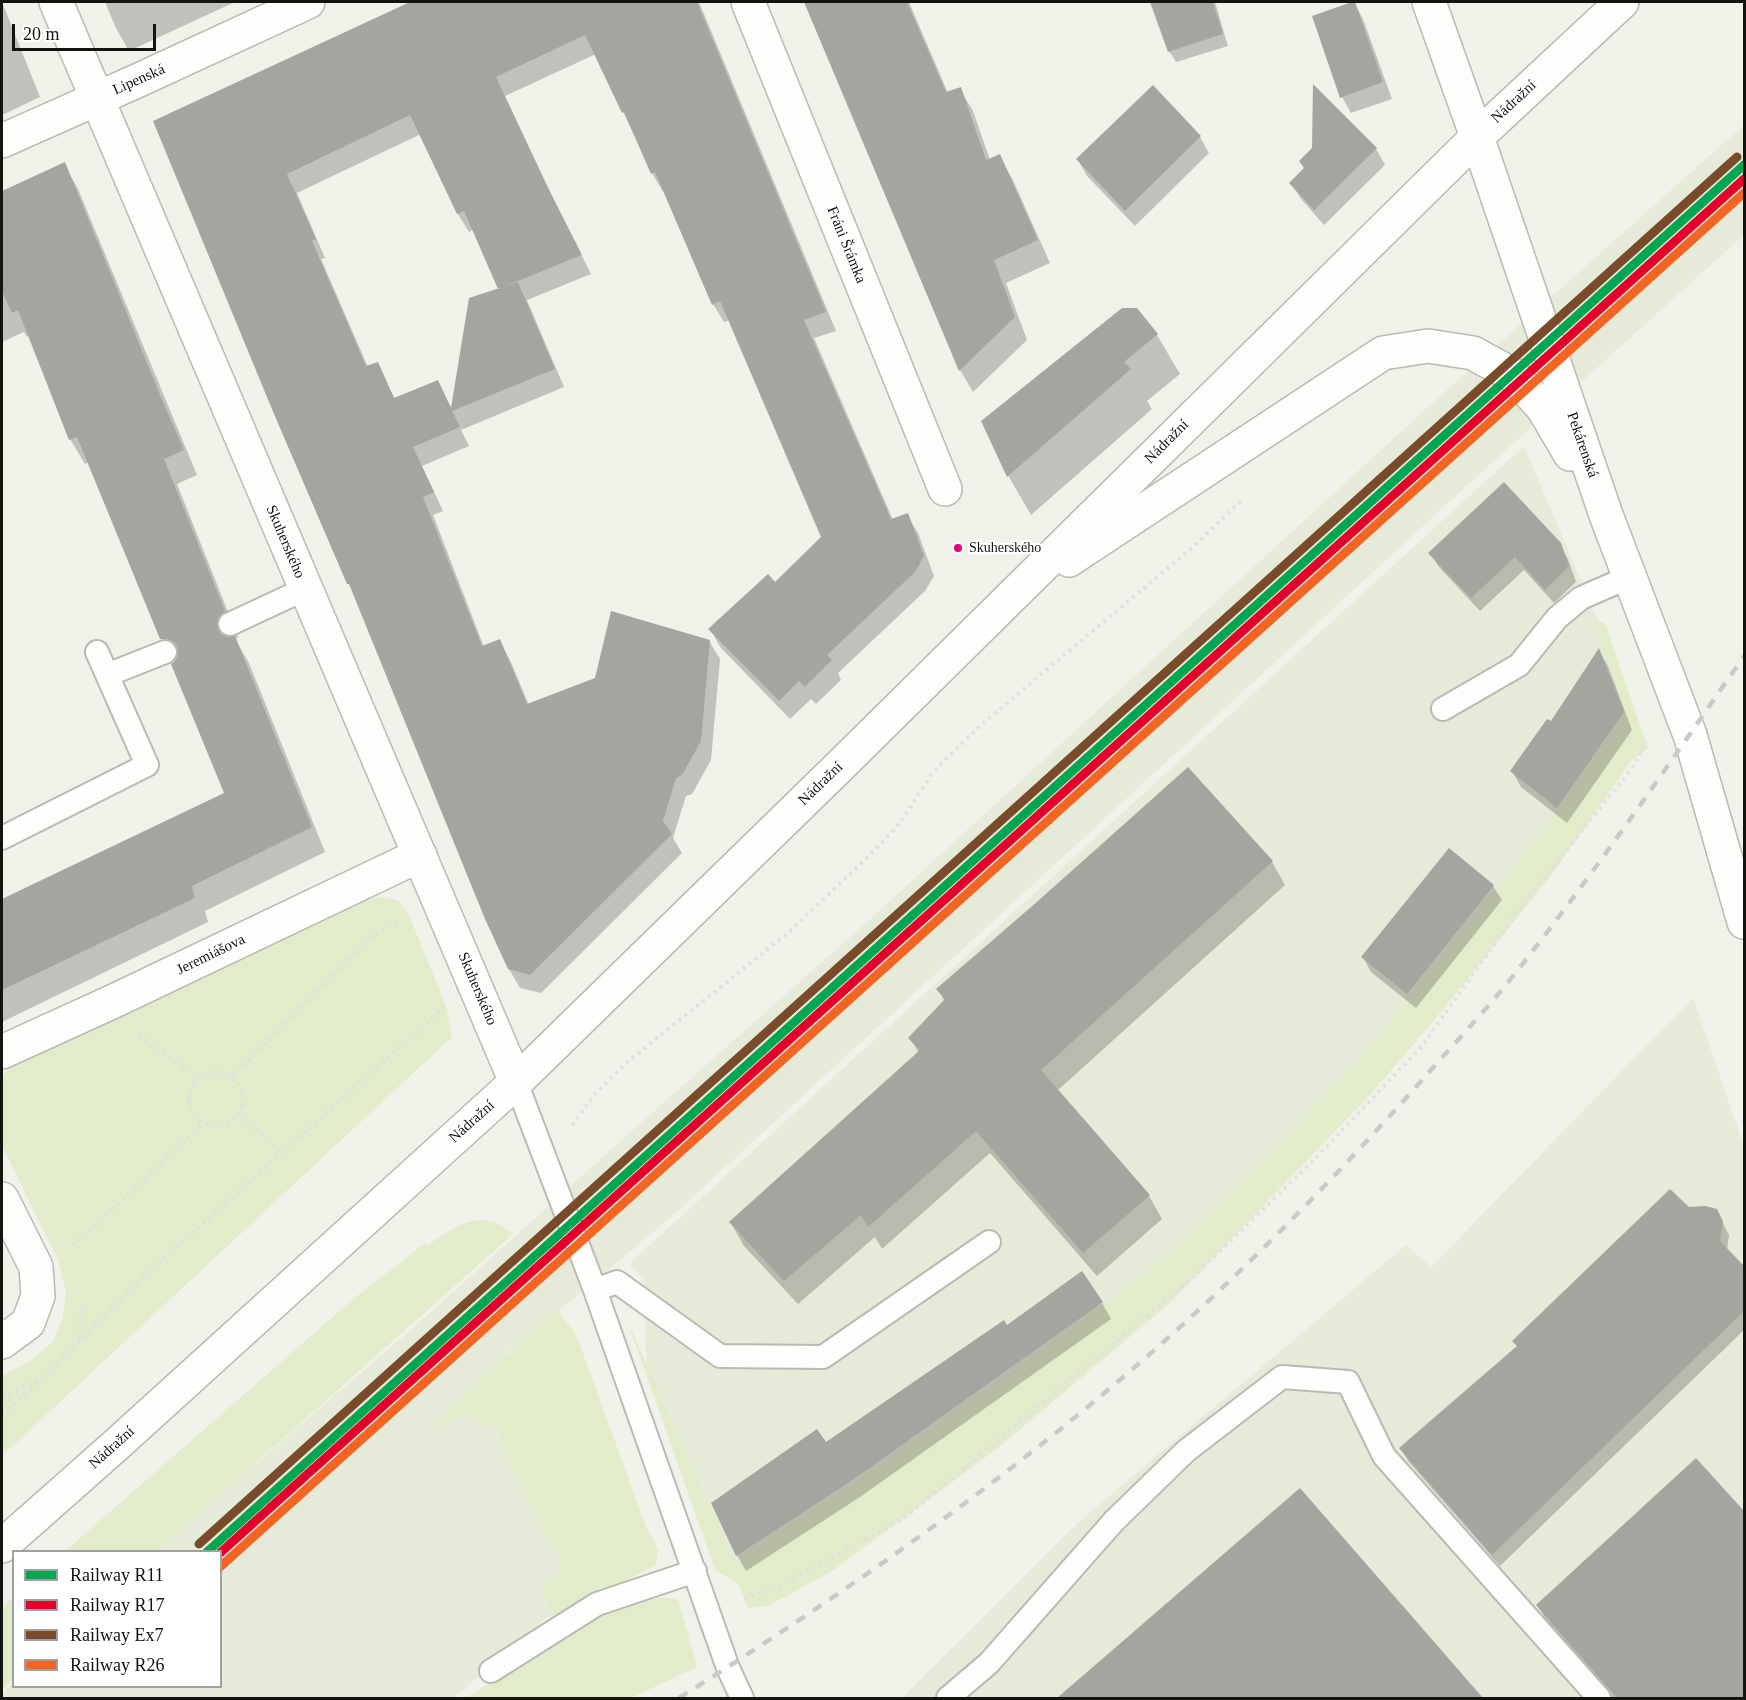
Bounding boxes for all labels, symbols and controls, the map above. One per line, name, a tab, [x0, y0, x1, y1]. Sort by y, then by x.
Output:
scale bar	[15, 12, 159, 50]
text: 20 m	[23, 24, 60, 44]
street label: Lipenská	[110, 61, 168, 99]
street label: Nádražní	[1488, 77, 1540, 127]
street label: Fráni Šrámka	[822, 204, 870, 286]
street label: Pekárenská	[1562, 410, 1602, 480]
street label: Nádražní	[1141, 416, 1193, 468]
street label: Skuherského	[262, 503, 308, 581]
place label: Skuherského	[969, 540, 1041, 556]
marker: Skuherského	[952, 542, 964, 554]
street label: Nádražní	[795, 758, 847, 810]
street label: Jeremiášova	[174, 931, 248, 979]
street label: Skuherského	[454, 950, 500, 1028]
street label: Nádražní	[446, 1097, 498, 1147]
street label: Nádražní	[86, 1423, 138, 1473]
legend	[12, 1550, 222, 1688]
text: Railway R11	[70, 1565, 164, 1585]
text: Railway R17	[70, 1595, 165, 1615]
text: Railway Ex7	[70, 1625, 163, 1645]
text: Railway R26	[70, 1655, 165, 1675]

